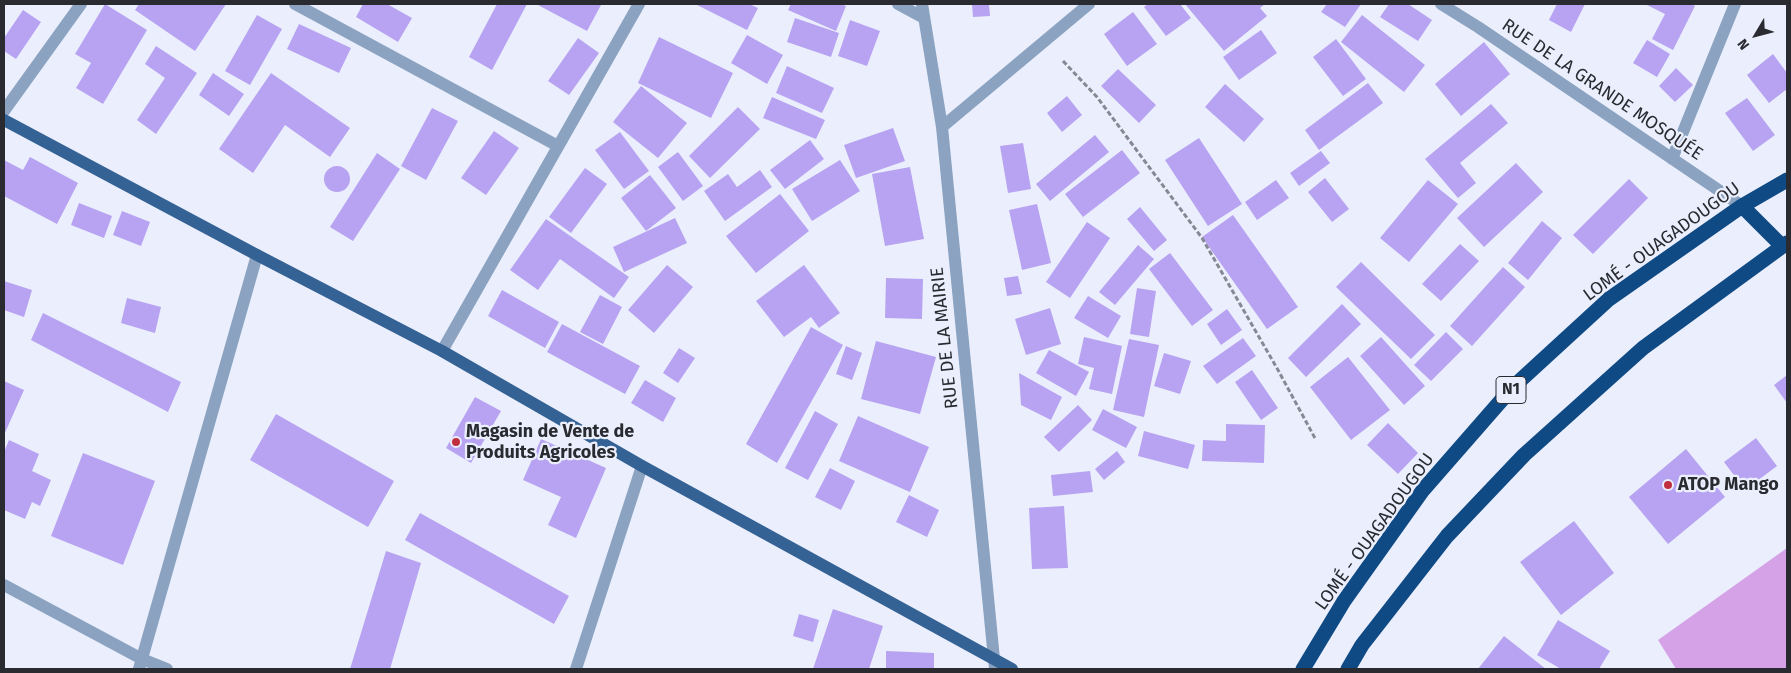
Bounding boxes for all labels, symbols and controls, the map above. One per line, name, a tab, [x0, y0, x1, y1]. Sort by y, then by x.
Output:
north arrow	[1731, 10, 1781, 60]
street label: RUE DE LA GRANDE MOSQUÉE	[1497, 15, 1707, 165]
text: N	[1734, 36, 1753, 53]
street label: LOMÉ - OUAGADOUGOU	[1579, 178, 1745, 306]
street label: RUE DE LA MAIRIE	[927, 266, 963, 410]
road number: N1	[1496, 376, 1526, 404]
place label: Magasin de Vente de Produits Agricoles	[466, 421, 634, 464]
marker: Magasin de Vente de Produits Agricoles	[450, 436, 462, 448]
street label: LOMÉ - OUAGADOUGOU	[1311, 449, 1439, 615]
place label: ATOP Mango	[1678, 474, 1779, 496]
marker: ATOP Mango	[1662, 479, 1674, 491]

